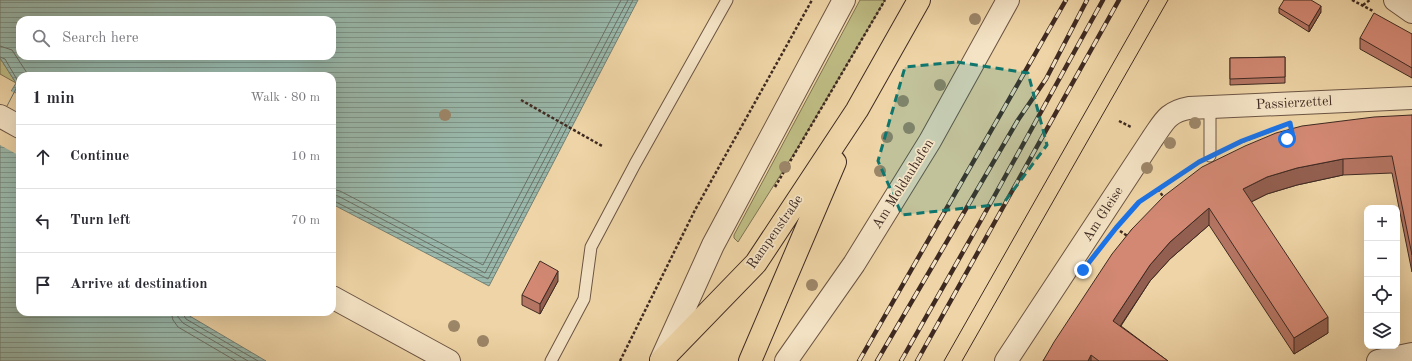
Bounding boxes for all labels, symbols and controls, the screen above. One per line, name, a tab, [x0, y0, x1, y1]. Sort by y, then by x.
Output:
search box	[16, 16, 336, 60]
icon: search	[30, 27, 52, 49]
text: Search here	[62, 31, 139, 46]
text: 1 min	[32, 90, 75, 107]
text: Walk · 80 m	[251, 91, 320, 104]
street label: Passierzettel	[1255, 94, 1333, 112]
route start	[1278, 130, 1296, 148]
street label: Am Moldauhafen	[870, 136, 936, 231]
icon: ahead	[32, 146, 54, 168]
text: Continue	[70, 149, 129, 164]
text: 10 m	[291, 150, 320, 163]
street label: Am Gleise	[1080, 184, 1126, 244]
street label: Rampenstraße	[744, 192, 806, 272]
map controls	[1364, 205, 1400, 349]
button: +	[1364, 205, 1400, 241]
icon: left	[32, 210, 54, 232]
text: Turn left	[70, 213, 130, 228]
text: 70 m	[291, 214, 320, 227]
button: −	[1364, 241, 1400, 277]
route end	[1074, 261, 1092, 279]
icon: arrive	[32, 274, 54, 296]
text: Arrive at destination	[70, 277, 208, 292]
button: locate	[1364, 277, 1400, 313]
button: layers	[1364, 313, 1400, 349]

